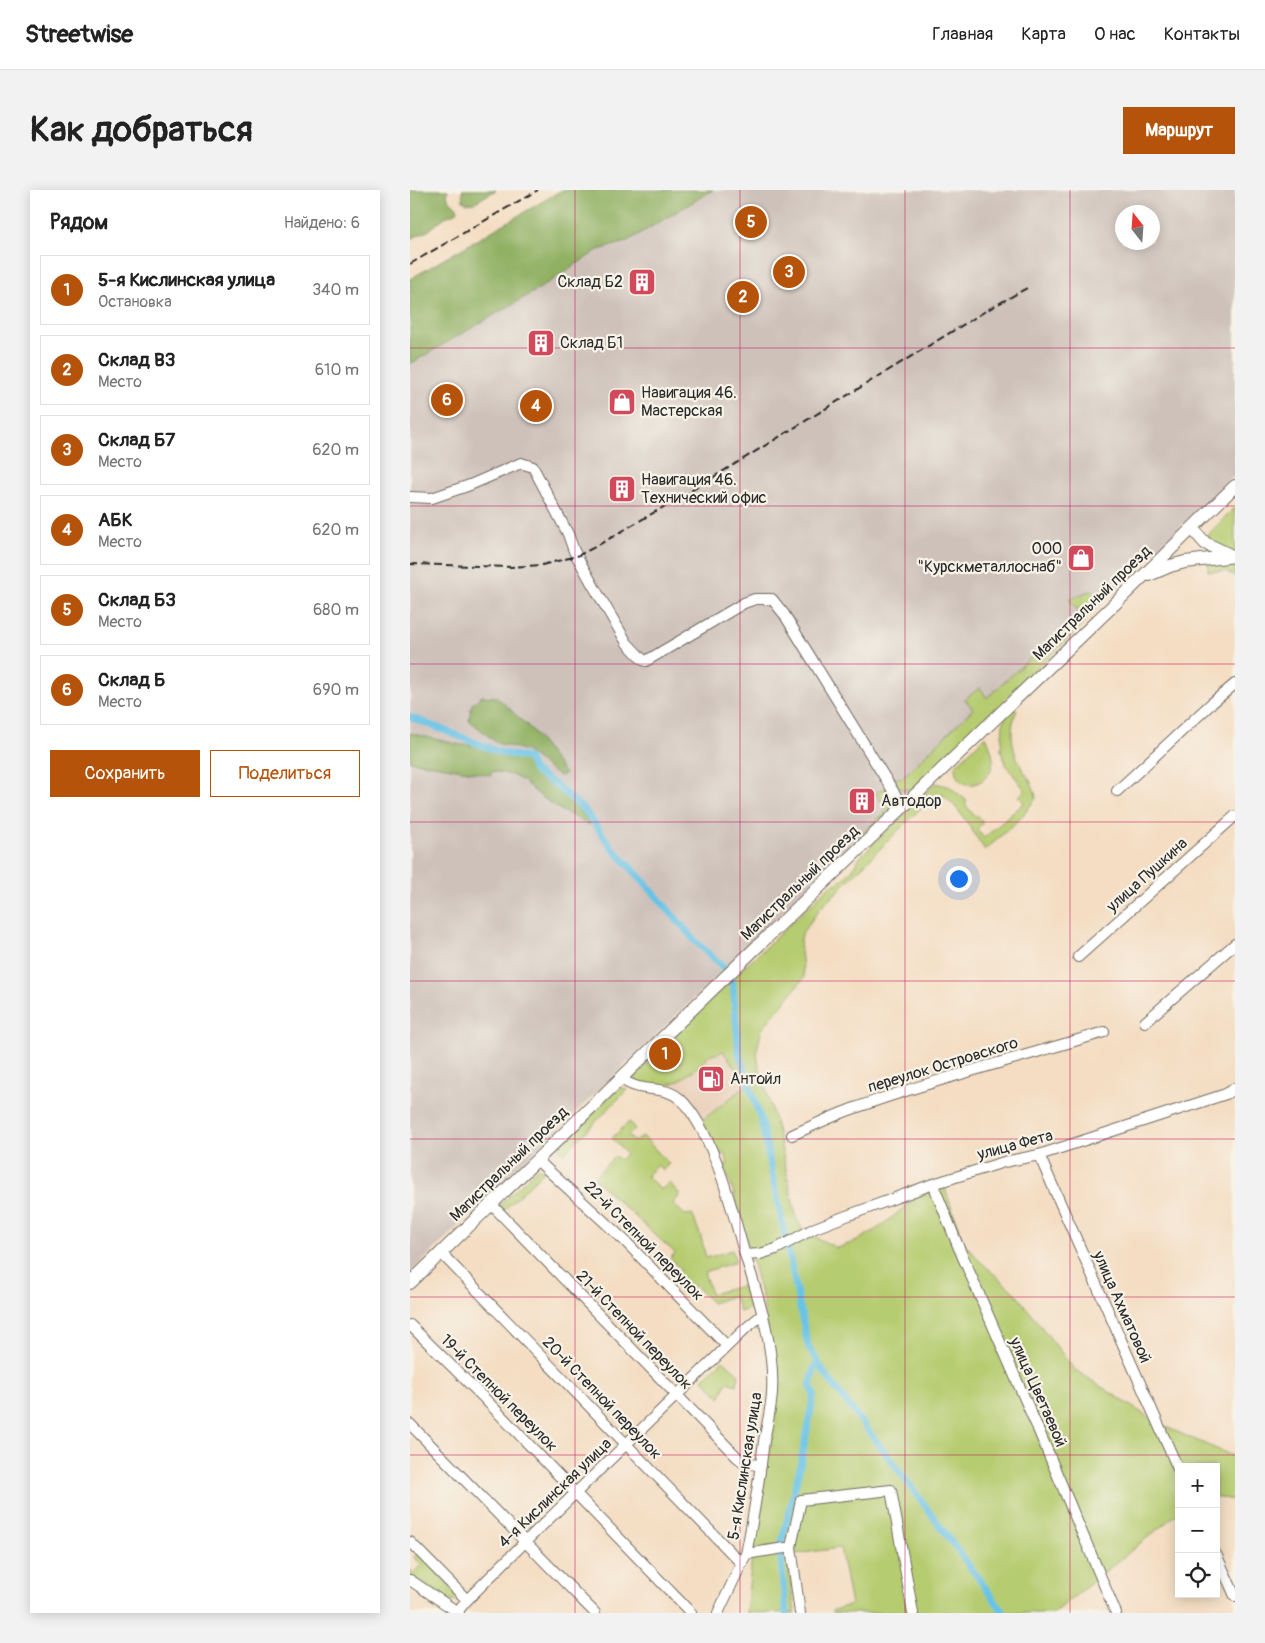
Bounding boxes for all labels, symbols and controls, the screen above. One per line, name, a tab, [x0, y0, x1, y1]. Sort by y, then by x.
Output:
text: Streetwise	[25, 20, 133, 49]
text: Главная	[932, 23, 993, 46]
text: Карта	[1021, 23, 1066, 46]
text: О нас	[1094, 23, 1136, 46]
text: Контакты	[1164, 23, 1240, 46]
button: Маршрут	[1123, 107, 1235, 154]
text: Как добраться	[30, 108, 253, 152]
pin: 5	[735, 203, 767, 241]
north arrow	[1115, 205, 1160, 250]
text: Рядом	[50, 209, 108, 236]
text: Найдено: 6	[284, 213, 360, 233]
pin: 3	[773, 253, 805, 291]
building icon: Склад Б2	[627, 267, 657, 297]
text: 5-я Кислинская улица	[98, 268, 275, 292]
place label: Склад Б2	[557, 272, 623, 292]
pin: 2	[727, 278, 759, 316]
text: 1	[64, 280, 70, 300]
text: 340 m	[312, 280, 359, 300]
text: Остановка	[98, 292, 172, 312]
building icon: Склад Б1	[526, 328, 556, 358]
place label: Склад Б1	[560, 333, 623, 353]
text: Склад В3	[98, 348, 175, 372]
text: 2	[63, 360, 71, 380]
text: 610 m	[315, 360, 359, 380]
text: Место	[98, 372, 142, 392]
pin: 6	[431, 381, 463, 419]
place label: Навигация 46. Мастерская	[641, 383, 737, 421]
pin: 4	[520, 387, 552, 425]
shop icon: Навигация 46. Мастерская	[607, 387, 637, 417]
text: Склад Б7	[98, 428, 175, 452]
text: 3	[63, 440, 71, 460]
text: 620 m	[312, 440, 359, 460]
text: Место	[98, 452, 142, 472]
place label: Навигация 46. Технический офис	[641, 470, 767, 508]
building icon: Навигация 46. Технический офис	[607, 474, 637, 504]
text: АБК	[98, 508, 133, 532]
text: 4	[62, 520, 72, 540]
text: 620 m	[312, 520, 359, 540]
text: Место	[98, 532, 142, 552]
place label: ООО "Курскметаллоснаб"	[917, 539, 1062, 577]
street label: Магистральный проезд	[1029, 541, 1156, 665]
shop icon: ООО "Курскметаллоснаб"	[1066, 543, 1096, 573]
text: Склад Б3	[98, 588, 176, 612]
text: 5	[63, 600, 71, 620]
text: 680 m	[313, 600, 359, 620]
text: Место	[98, 612, 142, 632]
text: Склад Б	[98, 668, 165, 692]
text: 6	[62, 680, 72, 700]
text: 690 m	[313, 680, 359, 700]
text: Место	[98, 692, 142, 712]
button: Сохранить	[50, 750, 200, 797]
button: Поделиться	[210, 750, 360, 797]
building icon: Автодор	[847, 786, 877, 816]
place label: Автодор	[881, 791, 942, 811]
street label: Магистральный проезд	[737, 821, 864, 945]
street label: улица Пушкина	[1102, 833, 1192, 917]
your location	[946, 866, 972, 892]
street label: переулок Островского	[865, 1033, 1021, 1097]
pin: 1	[649, 1035, 681, 1073]
fuel station icon: Антойл	[696, 1064, 726, 1094]
place label: Антойл	[730, 1069, 781, 1089]
street label: Магистральный проезд	[446, 1102, 573, 1226]
street label: улица Фета	[974, 1125, 1055, 1165]
street label: 22-й Степной переулок	[580, 1177, 708, 1305]
street label: улица Ахматовой	[1088, 1247, 1156, 1366]
street label: 21-й Степной переулок	[572, 1266, 696, 1394]
street label: 19-й Степной переулок	[436, 1330, 562, 1456]
street label: 20-й Степной переулок	[538, 1332, 666, 1464]
street label: улица Цветаевой	[1004, 1333, 1071, 1450]
street label: 5-я Кислинская улица	[723, 1391, 767, 1541]
street label: 4-я Кислинская улица	[494, 1434, 616, 1552]
map controls	[1175, 1463, 1220, 1598]
button: +	[1175, 1463, 1220, 1508]
button: −	[1175, 1508, 1220, 1553]
button: locate	[1175, 1553, 1220, 1598]

